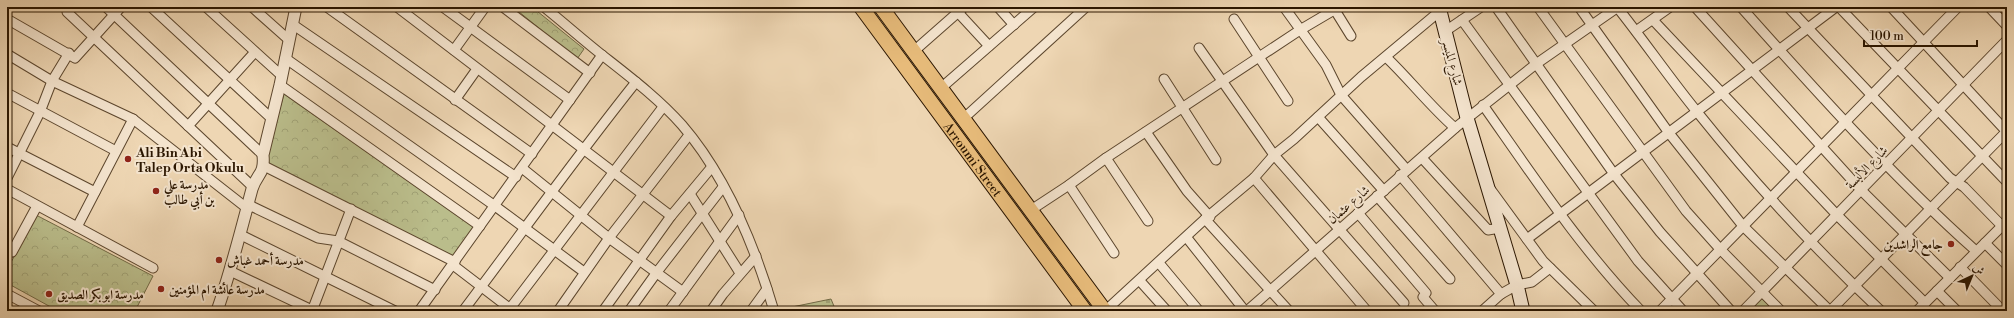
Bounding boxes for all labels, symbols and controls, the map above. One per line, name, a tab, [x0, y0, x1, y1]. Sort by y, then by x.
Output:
scale bar	[1864, 22, 1977, 48]
text: 100 m	[1870, 29, 1904, 44]
street label: شارع الميسر	[1435, 35, 1466, 88]
street label: Arroumi Street	[939, 118, 1005, 201]
street label: شارع الألبسة	[1841, 142, 1893, 195]
place label: Ali Bin Abi Talep Orta Okulu	[135, 145, 244, 176]
marker: Ali Bin Abi Talep Orta Okulu	[123, 154, 133, 164]
place label: مدرسة علي بن أبي طالب	[163, 177, 215, 211]
street label: شارع عثمان	[1324, 182, 1375, 230]
marker: مدرسة علي بن أبي طالب	[151, 186, 161, 196]
place label: جامع الراشدين	[1884, 237, 1943, 257]
marker: جامع الراشدين	[1946, 239, 1956, 249]
place label: مدرسة أحمد غباش	[227, 252, 304, 269]
marker: مدرسة أحمد غباش	[214, 255, 224, 265]
north arrow	[1952, 256, 1992, 296]
text: ش	[1969, 261, 1987, 278]
place label: مدرسة عائشة ام المؤمنين	[169, 282, 265, 301]
marker: مدرسة عائشة ام المؤمنين	[156, 284, 166, 294]
place label: مدرسة ابو بكر الصديق	[57, 287, 144, 303]
marker: مدرسة ابو بكر الصديق	[44, 289, 54, 299]

